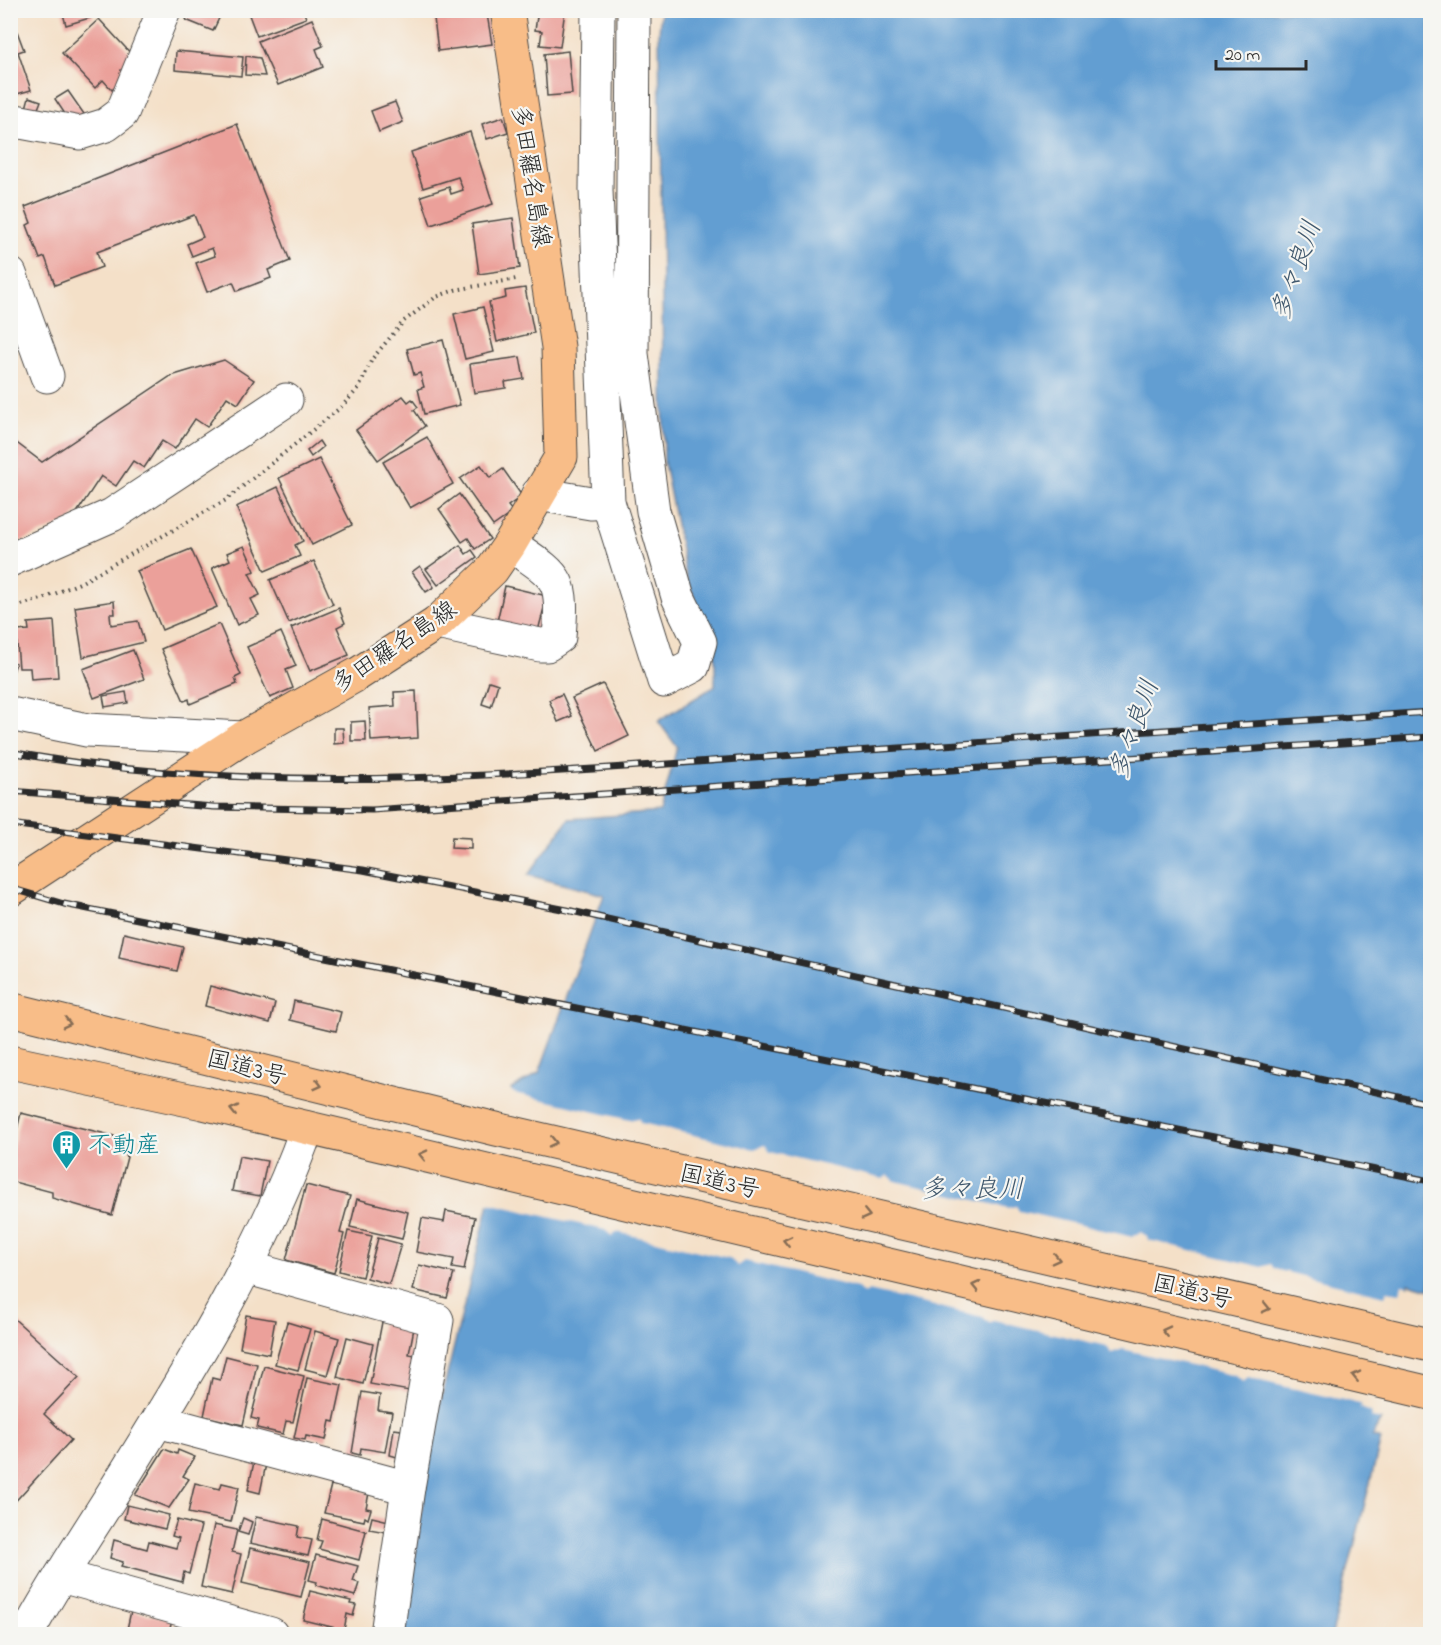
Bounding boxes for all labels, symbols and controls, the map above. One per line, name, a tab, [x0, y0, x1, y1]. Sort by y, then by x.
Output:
scale bar	[1216, 33, 1306, 71]
text: 20 m	[1225, 43, 1260, 69]
street label: 多田羅名島線	[501, 103, 558, 250]
water label: 多々良川	[1263, 216, 1333, 326]
street label: 多田羅名島線	[326, 593, 465, 703]
water label: 多々良川	[1101, 675, 1171, 785]
one-way arrow	[62, 1015, 72, 1028]
street label: 国道3号	[202, 1043, 290, 1096]
one-way arrow	[313, 1077, 323, 1090]
one-way arrow	[229, 1105, 239, 1118]
building icon: 不動産	[51, 1128, 83, 1170]
place label: 不動産	[88, 1129, 160, 1164]
one-way arrow	[548, 1135, 558, 1148]
one-way arrow	[419, 1150, 429, 1163]
street label: 国道3号	[676, 1157, 763, 1210]
water label: 多々良川	[920, 1172, 1024, 1210]
one-way arrow	[861, 1207, 871, 1220]
one-way arrow	[782, 1236, 792, 1249]
one-way arrow	[1050, 1252, 1060, 1265]
street label: 国道3号	[1149, 1267, 1236, 1320]
one-way arrow	[972, 1280, 982, 1293]
one-way arrow	[1261, 1300, 1271, 1313]
one-way arrow	[1161, 1325, 1171, 1338]
one-way arrow	[1351, 1370, 1361, 1383]

